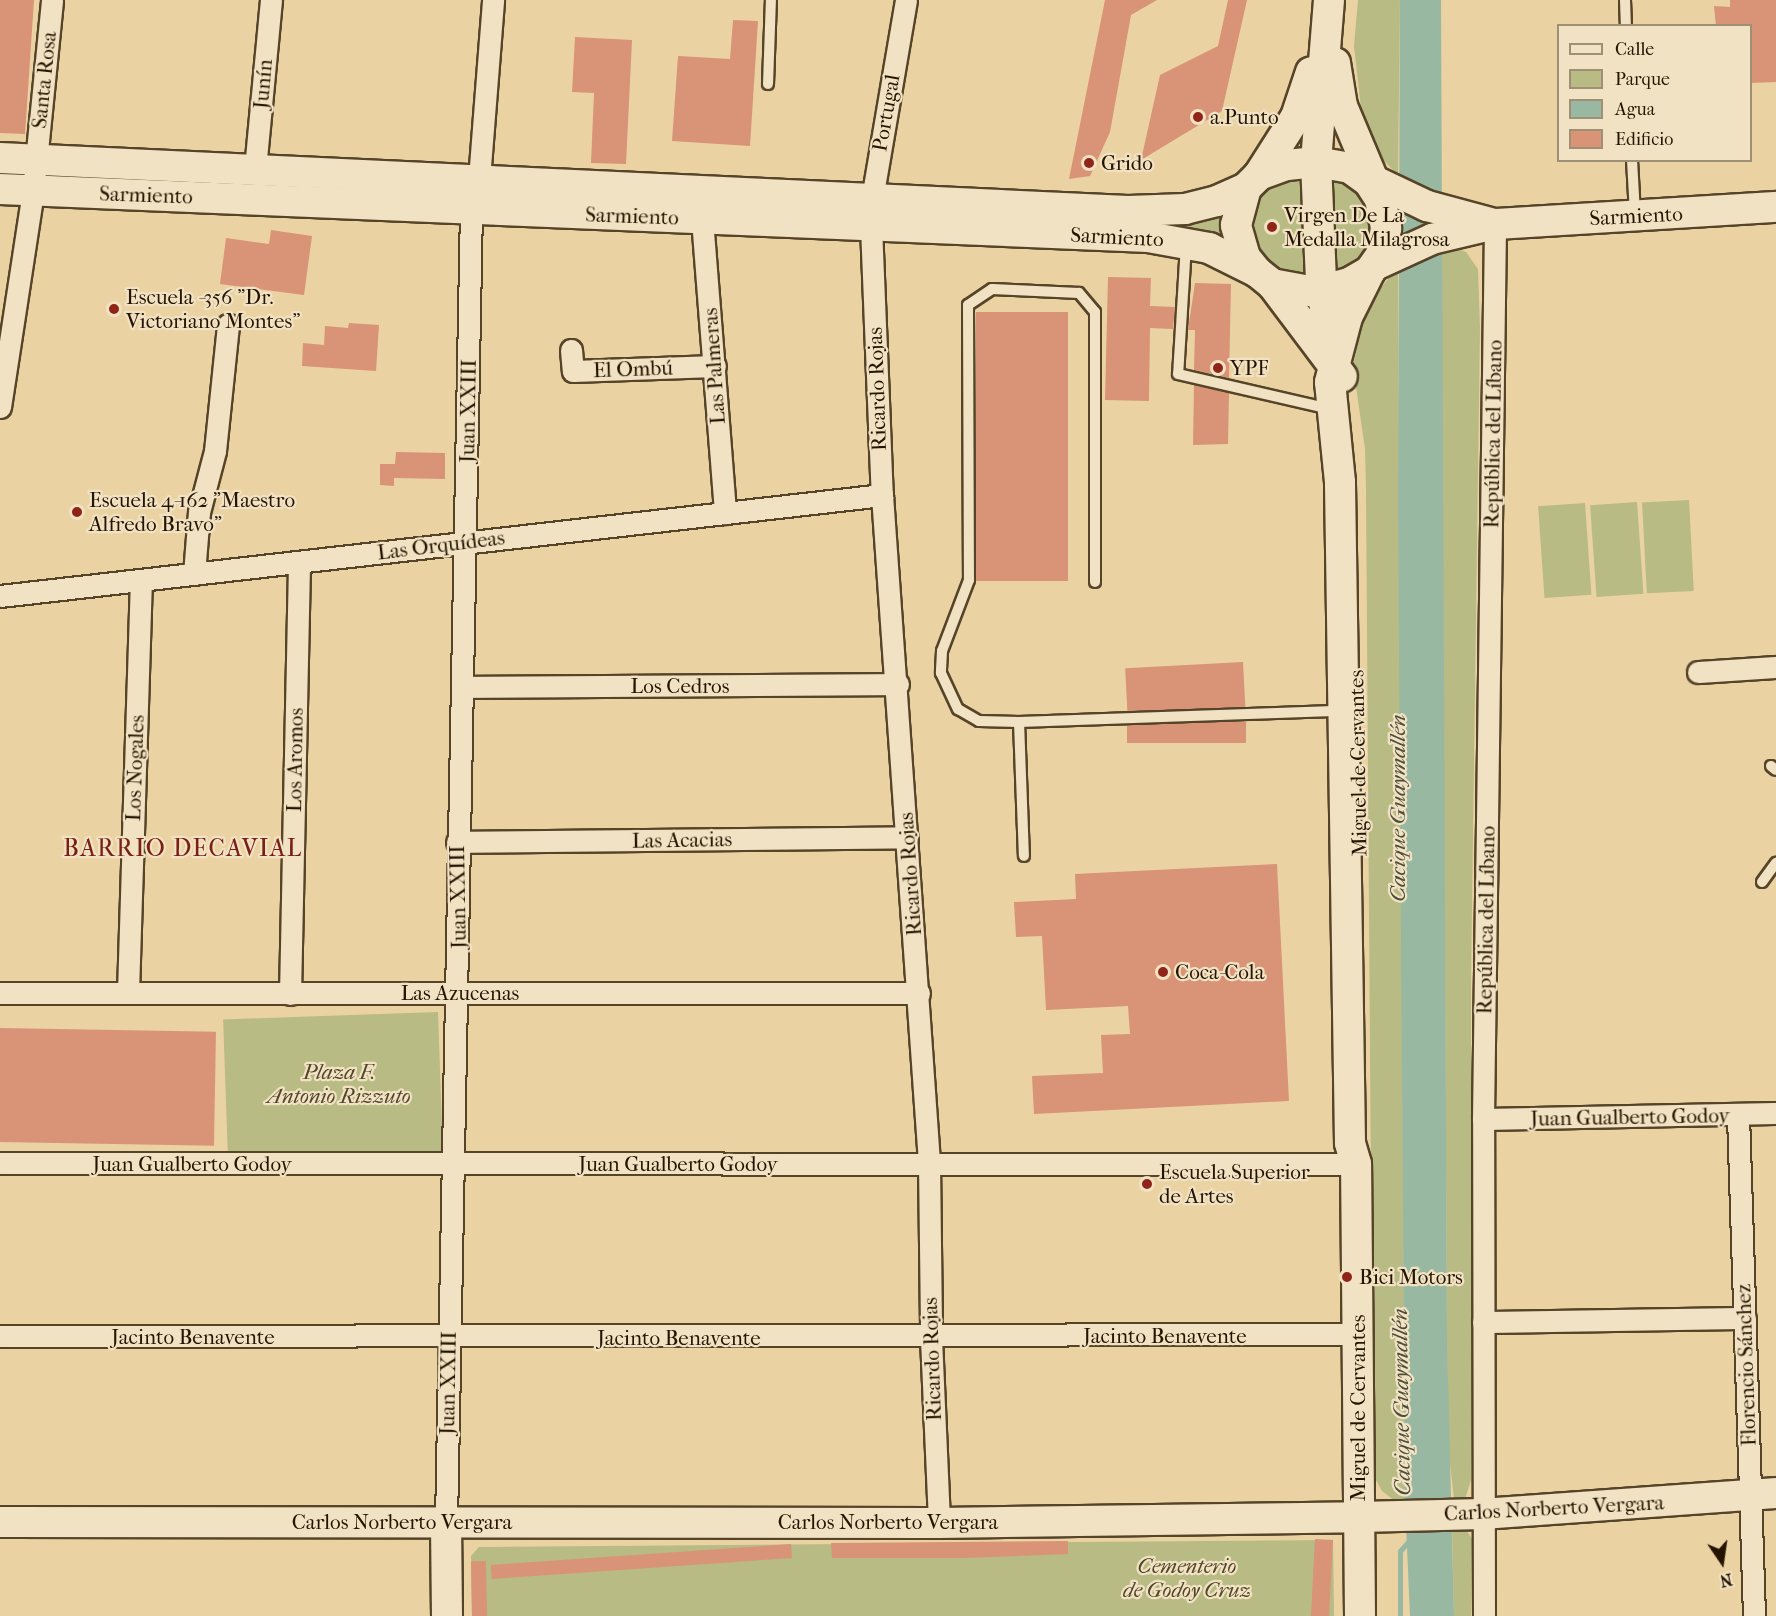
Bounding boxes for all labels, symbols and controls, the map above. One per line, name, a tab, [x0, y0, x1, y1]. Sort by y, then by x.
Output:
legend	[1557, 24, 1752, 162]
street label: Santa Rosa	[26, 30, 62, 130]
text: Calle	[1615, 39, 1654, 60]
street label: Junín	[248, 58, 278, 110]
text: Parque	[1615, 69, 1670, 90]
street label: Portugal	[867, 72, 905, 154]
text: Agua	[1615, 99, 1655, 120]
place label: a.Punto	[1210, 104, 1279, 130]
marker: a.Punto	[1191, 110, 1205, 124]
text: Edificio	[1615, 129, 1673, 150]
place label: Grido	[1101, 150, 1153, 176]
marker: Grido	[1082, 156, 1096, 170]
street label: Sarmiento	[99, 181, 193, 209]
street label: Sarmiento	[1589, 201, 1683, 231]
street label: Sarmiento	[585, 202, 679, 230]
place label: Virgen De La Medalla Milagrosa	[1284, 202, 1450, 252]
marker: Virgen De La Medalla Milagrosa	[1265, 220, 1279, 234]
street label: Sarmiento	[1070, 222, 1164, 252]
place label: Escuela -356 "Dr. Victoriano Montes"	[126, 284, 300, 334]
marker: Escuela -356 "Dr. Victoriano Montes"	[107, 302, 121, 316]
street label: Las Palmeras	[697, 307, 731, 425]
street label: Ricardo Rojas	[862, 327, 892, 451]
street label: República del Líbano	[1479, 339, 1507, 529]
street label: El Ombú	[593, 355, 673, 383]
place label: YPF	[1230, 355, 1268, 381]
street label: Juan XXIII	[454, 359, 482, 463]
marker: YPF	[1211, 361, 1225, 375]
place label: Escuela 4-162 "Maestro Alfredo Bravo"	[89, 487, 295, 537]
marker: Escuela 4-162 "Maestro Alfredo Bravo"	[70, 505, 84, 519]
street label: Las Orquídeas	[376, 525, 506, 565]
street label: Miguel de Cervantes	[1344, 669, 1372, 857]
street label: Los Cedros	[631, 673, 729, 699]
street label: Los Aromos	[281, 708, 309, 812]
street label: Los Nogales	[121, 714, 149, 822]
water label: Cacique Guaymallén	[1386, 714, 1412, 902]
street label: Ricardo Rojas	[893, 811, 927, 937]
street label: República del Líbano	[1472, 825, 1500, 1015]
street label: Las Acacias	[632, 827, 732, 853]
district label: BARRIO DECAVIAL	[63, 835, 303, 863]
street label: Juan XXIII	[444, 845, 472, 949]
place label: Coca-Cola	[1175, 959, 1264, 985]
marker: Coca-Cola	[1156, 965, 1170, 979]
street label: Las Azucenas	[401, 980, 519, 1006]
park label: Plaza F. Antonio Rizzuto	[267, 1059, 411, 1109]
street label: Juan Gualberto Godoy	[1530, 1103, 1730, 1131]
street label: Juan Gualberto Godoy	[92, 1151, 292, 1177]
street label: Juan Gualberto Godoy	[578, 1151, 778, 1177]
place label: Escuela Superior de Artes	[1159, 1159, 1310, 1209]
marker: Escuela Superior de Artes	[1140, 1177, 1154, 1191]
place label: Bici Motors	[1359, 1264, 1463, 1290]
marker: Bici Motors	[1340, 1270, 1354, 1284]
street label: Florencio Sánchez	[1731, 1283, 1761, 1447]
street label: Ricardo Rojas	[917, 1297, 947, 1421]
water label: Cacique Guaymallén	[1387, 1308, 1417, 1496]
street label: Miguel de Cervantes	[1345, 1315, 1371, 1501]
street label: Jacinto Benavente	[1083, 1323, 1247, 1349]
street label: Jacinto Benavente	[111, 1324, 275, 1350]
street label: Jacinto Benavente	[597, 1325, 761, 1351]
street label: Juan XXIII	[434, 1331, 462, 1435]
street label: Carlos Norberto Vergara	[1443, 1490, 1665, 1526]
street label: Carlos Norberto Vergara	[292, 1509, 512, 1535]
street label: Carlos Norberto Vergara	[778, 1509, 998, 1535]
north arrow	[1692, 1532, 1752, 1592]
park label: Cementerio de Godoy Cruz	[1123, 1553, 1251, 1603]
text: N	[1718, 1569, 1734, 1591]

